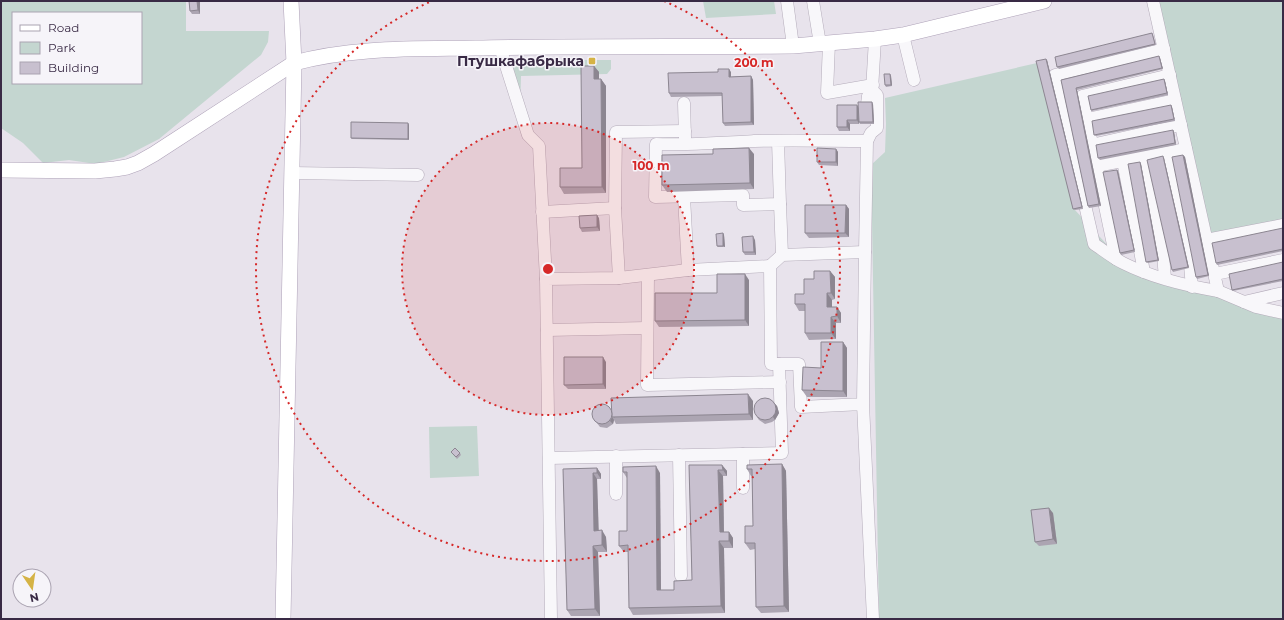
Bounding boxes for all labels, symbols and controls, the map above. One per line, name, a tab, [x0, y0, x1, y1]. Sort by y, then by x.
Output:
legend	[12, 12, 142, 84]
text: Road	[48, 20, 79, 35]
text: Park	[48, 40, 76, 55]
place label: Птушкафабрыка	[457, 52, 584, 70]
text: 200 m	[734, 55, 774, 70]
marker: Птушкафабрыка	[587, 56, 597, 66]
text: Building	[48, 60, 99, 75]
text: 100 m	[633, 158, 669, 173]
centre of rings	[541, 262, 555, 276]
north arrow	[12, 568, 52, 608]
text: N	[28, 590, 40, 606]

